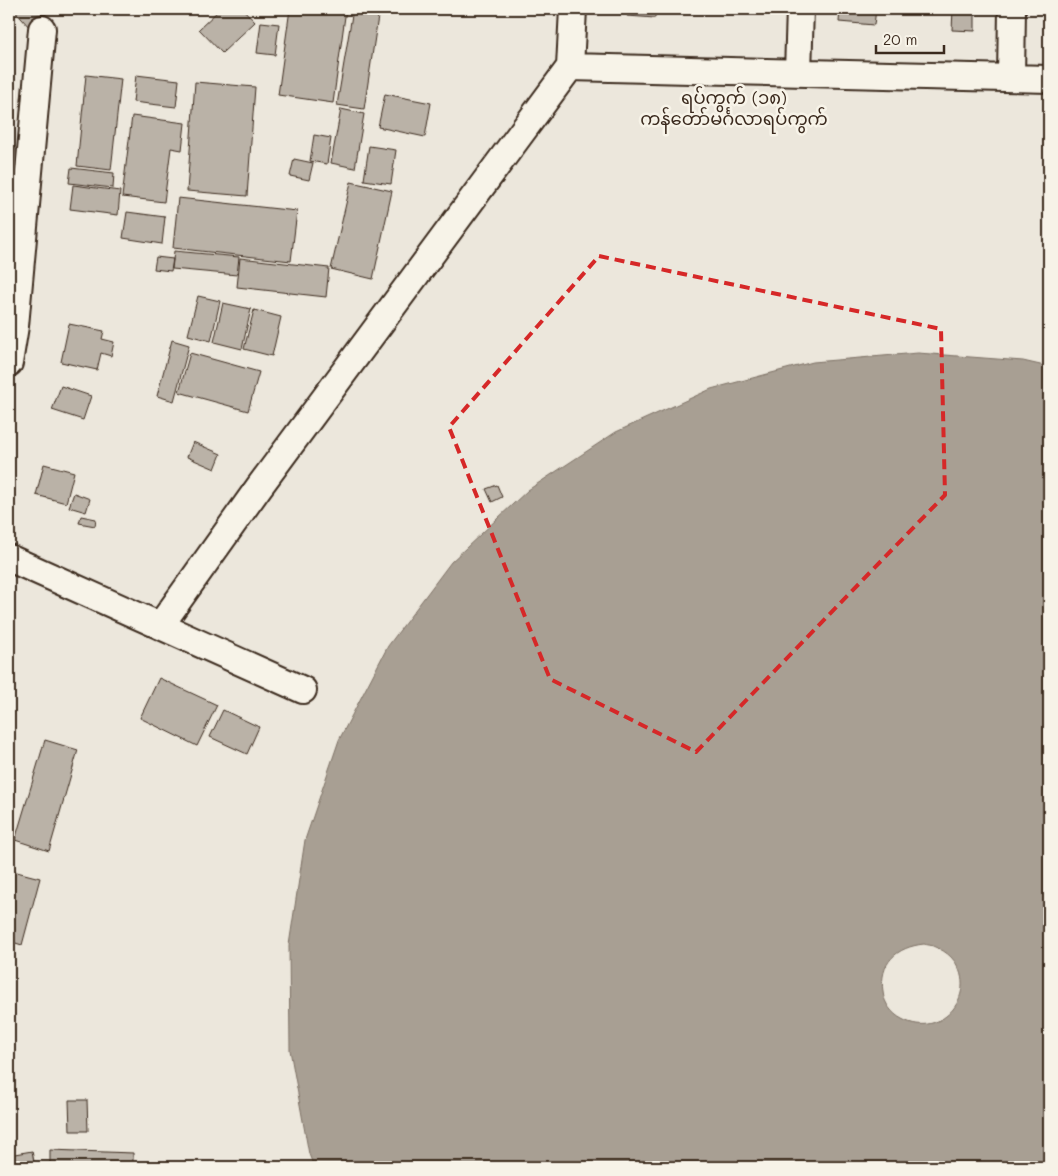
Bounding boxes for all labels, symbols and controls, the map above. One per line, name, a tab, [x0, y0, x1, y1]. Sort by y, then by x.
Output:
scale bar	[876, 22, 943, 54]
text: 20 m	[883, 29, 917, 49]
district label: ရပ်ကွက် (၁၈) ကန်တော်မင်္ဂလာရပ်ကွက်	[640, 85, 828, 134]

